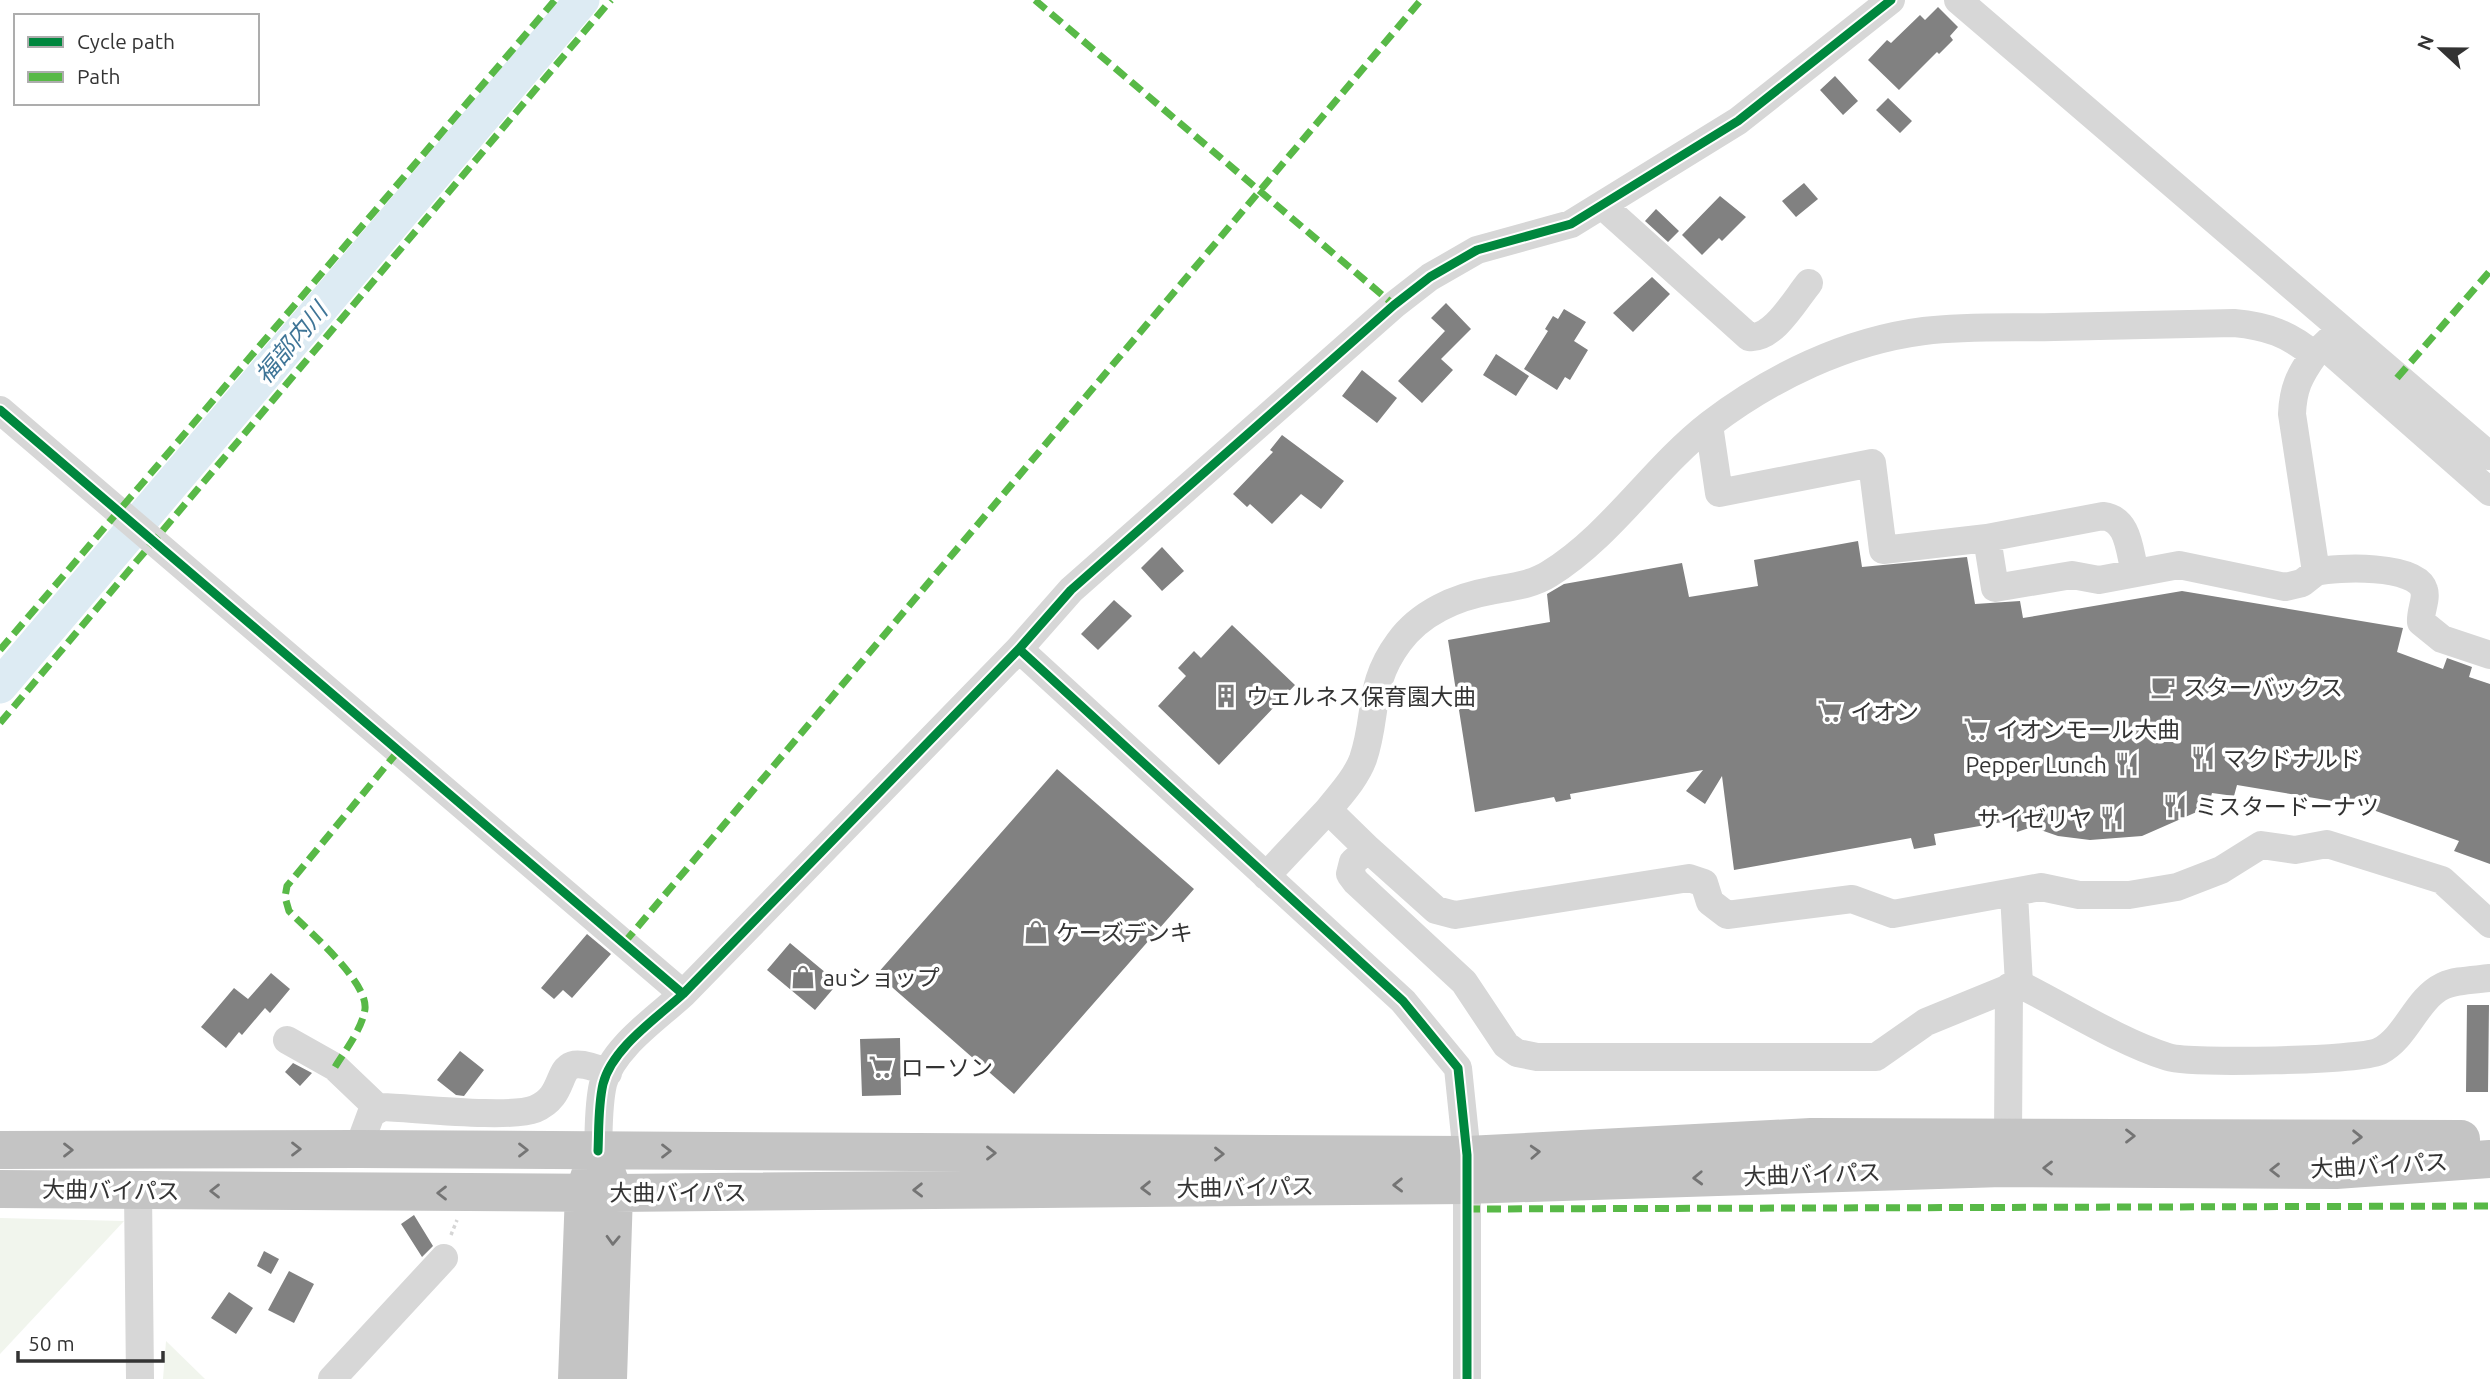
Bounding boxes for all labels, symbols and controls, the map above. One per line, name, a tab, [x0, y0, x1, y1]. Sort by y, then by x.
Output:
legend	[14, 14, 259, 105]
north arrow	[2406, 14, 2476, 84]
text: Cycle path	[77, 29, 175, 53]
text: N	[2412, 32, 2438, 53]
text: Path	[77, 64, 120, 88]
water label: 福部内川	[250, 295, 334, 388]
cafe icon: スターバックス	[2149, 673, 2177, 701]
place label: スターバックス	[2183, 675, 2343, 700]
building icon: ウェルネス保育園大曲	[1212, 682, 1240, 710]
place label: ウェルネス保育園大曲	[1246, 684, 1476, 709]
supermarket icon: イオン	[1816, 697, 1844, 725]
place label: イオン	[1850, 699, 1919, 724]
supermarket icon: イオンモール大曲	[1962, 715, 1990, 743]
place label: イオンモール大曲	[1996, 717, 2180, 742]
restaurant icon: マクドナルド	[2189, 744, 2217, 772]
place label: マクドナルド	[2223, 746, 2361, 771]
restaurant icon: Pepper Lunch	[2113, 750, 2141, 778]
place label: Pepper Lunch	[1966, 752, 2107, 777]
restaurant icon: ミスタードーナツ	[2161, 792, 2189, 820]
place label: ミスタードーナツ	[2195, 794, 2379, 819]
restaurant icon: サイゼリヤ	[2098, 804, 2126, 832]
place label: サイゼリヤ	[1977, 806, 2092, 831]
shop icon: ケーズデンキ	[1022, 918, 1050, 946]
place label: ケーズデンキ	[1056, 920, 1193, 945]
shop icon: auショップ	[789, 963, 817, 991]
place label: auショップ	[823, 965, 940, 990]
supermarket icon: ローソン	[867, 1053, 895, 1081]
place label: ローソン	[901, 1055, 993, 1080]
one-way arrow	[2125, 1128, 2135, 1144]
one-way arrow	[2352, 1129, 2363, 1144]
one-way arrow	[291, 1141, 301, 1157]
one-way arrow	[63, 1142, 74, 1158]
one-way arrow	[518, 1142, 529, 1158]
one-way arrow	[661, 1143, 672, 1159]
one-way arrow	[1530, 1144, 1541, 1159]
one-way arrow	[987, 1145, 997, 1161]
one-way arrow	[1214, 1146, 1225, 1162]
street label: 大曲バイパス	[2310, 1149, 2448, 1181]
street label: 大曲バイパス	[1743, 1159, 1881, 1189]
one-way arrow	[2042, 1161, 2053, 1176]
one-way arrow	[2269, 1162, 2280, 1178]
one-way arrow	[1692, 1170, 1703, 1185]
street label: 大曲バイパス	[1176, 1173, 1314, 1201]
street label: 大曲バイパス	[42, 1176, 180, 1204]
one-way arrow	[1392, 1177, 1402, 1193]
street label: 大曲バイパス	[609, 1180, 747, 1205]
one-way arrow	[1140, 1180, 1150, 1196]
one-way arrow	[912, 1182, 923, 1198]
one-way arrow	[209, 1183, 219, 1199]
one-way arrow	[436, 1185, 447, 1201]
one-way arrow	[605, 1235, 620, 1246]
scale bar	[18, 1320, 163, 1364]
text: 50 m	[28, 1331, 75, 1355]

